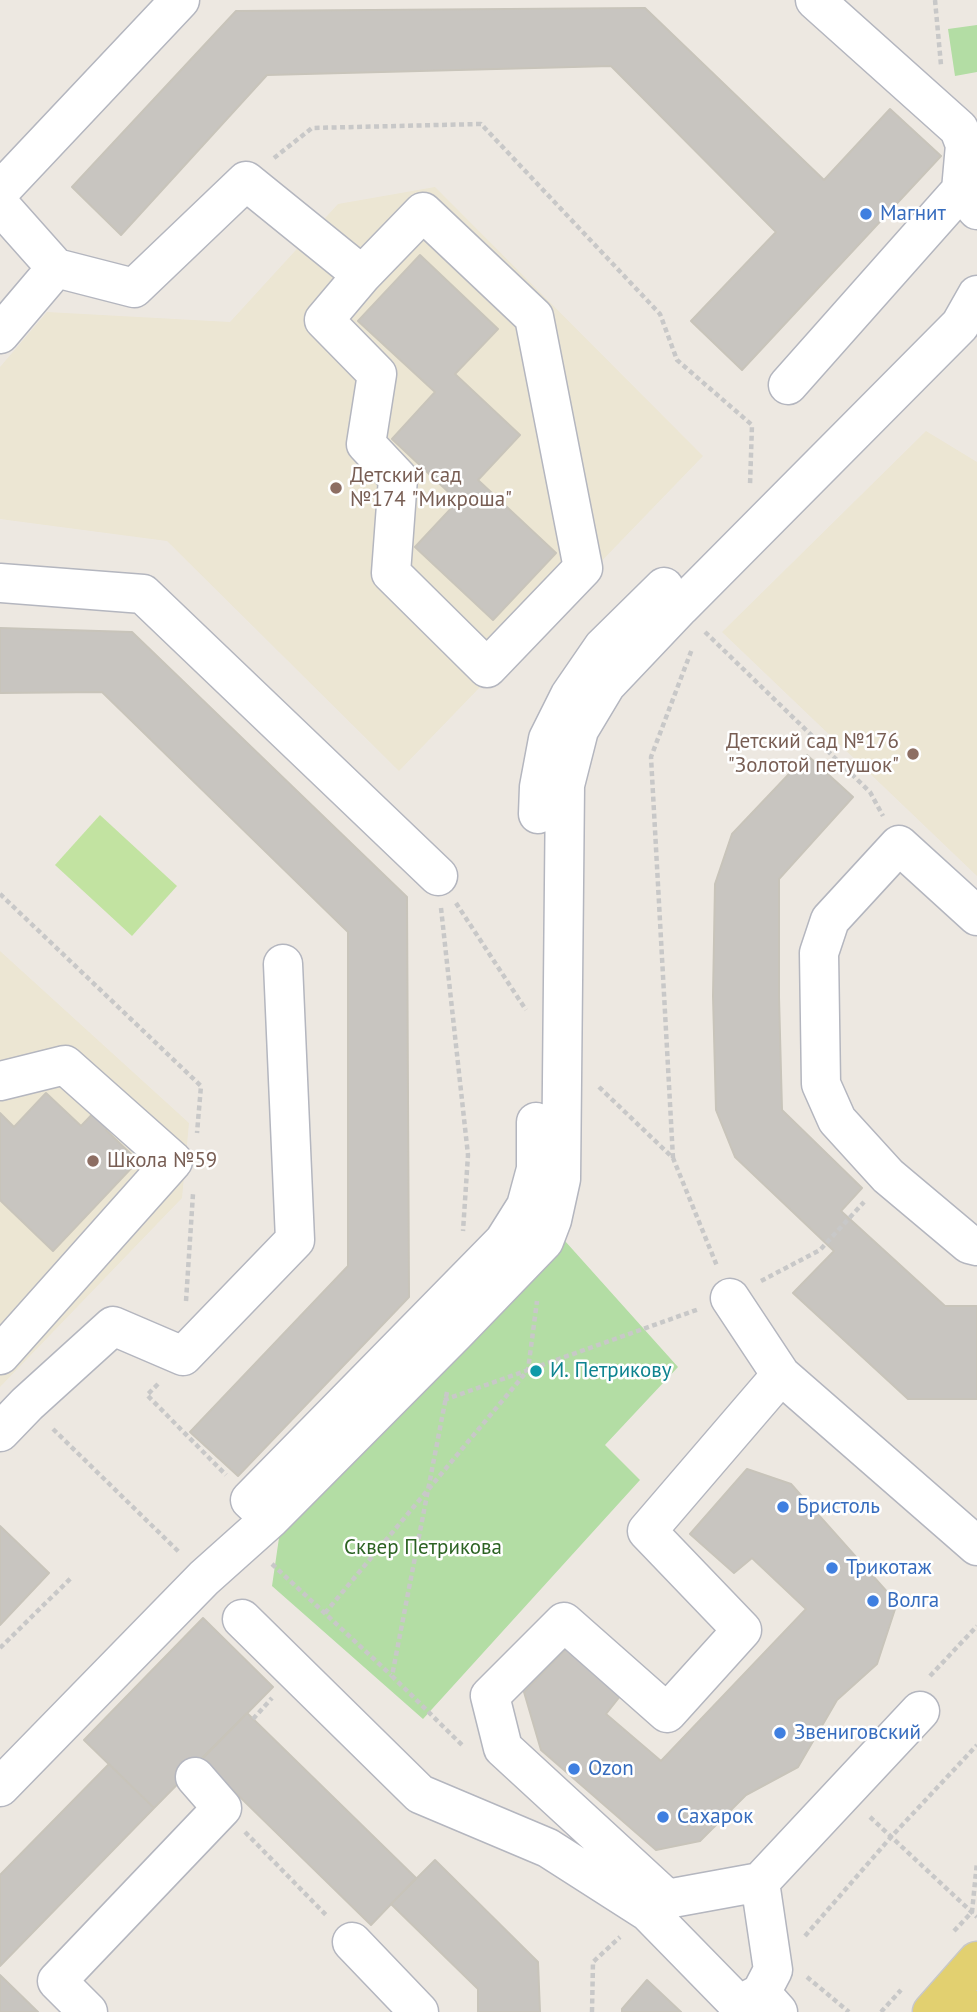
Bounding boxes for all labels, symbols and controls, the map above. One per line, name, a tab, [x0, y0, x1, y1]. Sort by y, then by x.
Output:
place label: Магнит	[880, 201, 946, 227]
marker: Магнит	[858, 206, 874, 222]
place label: Детский сад №174 "Микроша"	[350, 463, 512, 513]
marker: Детский сад №174 "Микроша"	[328, 480, 344, 496]
place label: Детский сад №176 "Золотой петушок"	[726, 729, 899, 779]
marker: Детский сад №176 "Золотой петушок"	[905, 746, 921, 762]
place label: Школа №59	[107, 1148, 217, 1174]
marker: Школа №59	[85, 1153, 101, 1169]
place label: И. Петрикову	[550, 1358, 671, 1384]
marker: И. Петрикову	[528, 1363, 544, 1379]
place label: Бристоль	[797, 1494, 880, 1520]
marker: Бристоль	[775, 1499, 791, 1515]
park label: Сквер Петрикова	[344, 1535, 502, 1561]
place label: Трикотаж	[846, 1555, 932, 1581]
marker: Трикотаж	[824, 1560, 840, 1576]
place label: Волга	[887, 1588, 939, 1614]
marker: Волга	[865, 1593, 881, 1609]
place label: Звениговский	[794, 1720, 921, 1746]
marker: Звениговский	[772, 1725, 788, 1741]
place label: Ozon	[588, 1756, 634, 1782]
marker: Ozon	[566, 1761, 582, 1777]
place label: Сахарок	[677, 1804, 753, 1830]
marker: Сахарок	[655, 1809, 671, 1825]

